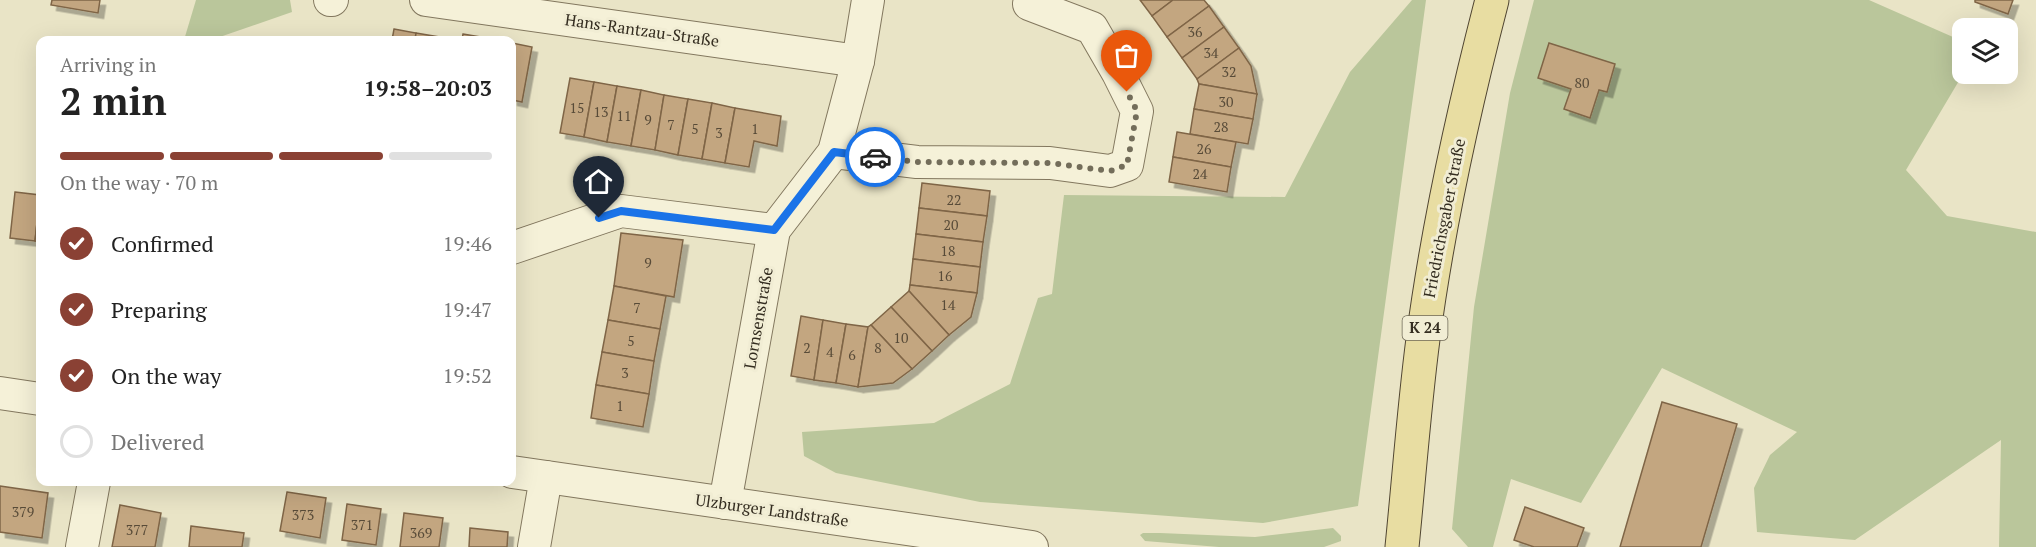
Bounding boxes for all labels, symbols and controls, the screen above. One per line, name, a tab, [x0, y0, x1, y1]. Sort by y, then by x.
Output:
street label: Hans-Rantzau-Straße	[563, 8, 721, 52]
map controls	[1952, 18, 2018, 84]
button: layers	[1952, 18, 2018, 84]
house number: 36	[1188, 22, 1203, 41]
pin	[1101, 30, 1152, 92]
icon: bag	[1110, 39, 1143, 72]
house number: 34	[1204, 43, 1219, 62]
text: Arriving in	[60, 51, 156, 78]
house number: 32	[1222, 62, 1236, 81]
text: 19:58–20:03	[364, 73, 492, 102]
house number: 80	[1575, 73, 1589, 92]
text: 2 min	[60, 74, 167, 126]
house number: 30	[1219, 92, 1233, 111]
house number: 15	[570, 98, 584, 117]
house number: 13	[594, 102, 608, 121]
house number: 11	[617, 106, 631, 125]
house number: 9	[644, 110, 652, 129]
house number: 7	[667, 115, 675, 134]
house number: 28	[1214, 117, 1228, 136]
house number: 5	[691, 119, 699, 138]
house number: 1	[751, 119, 759, 138]
house number: 3	[715, 123, 723, 142]
courier	[845, 127, 905, 187]
street label: Friedrichsgaber Straße	[1418, 137, 1470, 299]
house number: 26	[1197, 139, 1212, 158]
icon: car	[859, 141, 892, 174]
pin	[573, 156, 624, 218]
house number: 24	[1193, 164, 1208, 183]
icon: home	[582, 165, 615, 198]
text: On the way · 70 m	[60, 169, 218, 196]
house number: 22	[947, 190, 961, 209]
house number: 20	[944, 215, 958, 234]
icon: check	[60, 227, 93, 260]
text: Confirmed	[111, 229, 214, 258]
text: 19:46	[443, 230, 492, 257]
house number: 18	[941, 241, 955, 260]
house number: 9	[644, 253, 652, 272]
street label: Lornsenstraße	[738, 265, 778, 371]
house number: 16	[938, 266, 953, 285]
icon: check	[60, 293, 93, 326]
text: Preparing	[111, 295, 207, 324]
house number: 14	[941, 295, 956, 314]
text: 19:47	[443, 296, 492, 323]
house number: 7	[633, 298, 641, 317]
road number: K 24	[1402, 316, 1448, 340]
house number: 10	[894, 328, 908, 347]
house number: 5	[627, 331, 635, 350]
house number: 2	[803, 338, 811, 357]
house number: 8	[874, 338, 882, 357]
house number: 4	[826, 342, 834, 361]
house number: 6	[848, 345, 856, 364]
icon: check	[60, 359, 93, 392]
text: On the way	[111, 361, 221, 390]
text: 19:52	[443, 362, 492, 389]
house number: 3	[621, 363, 629, 382]
house number: 1	[616, 396, 624, 415]
text: Delivered	[111, 427, 204, 456]
street label: Ulzburger Landstraße	[694, 488, 850, 532]
house number: 379	[12, 502, 34, 521]
house number: 373	[292, 505, 314, 524]
house number: 371	[351, 515, 373, 534]
house number: 377	[126, 520, 148, 539]
house number: 369	[410, 523, 432, 542]

